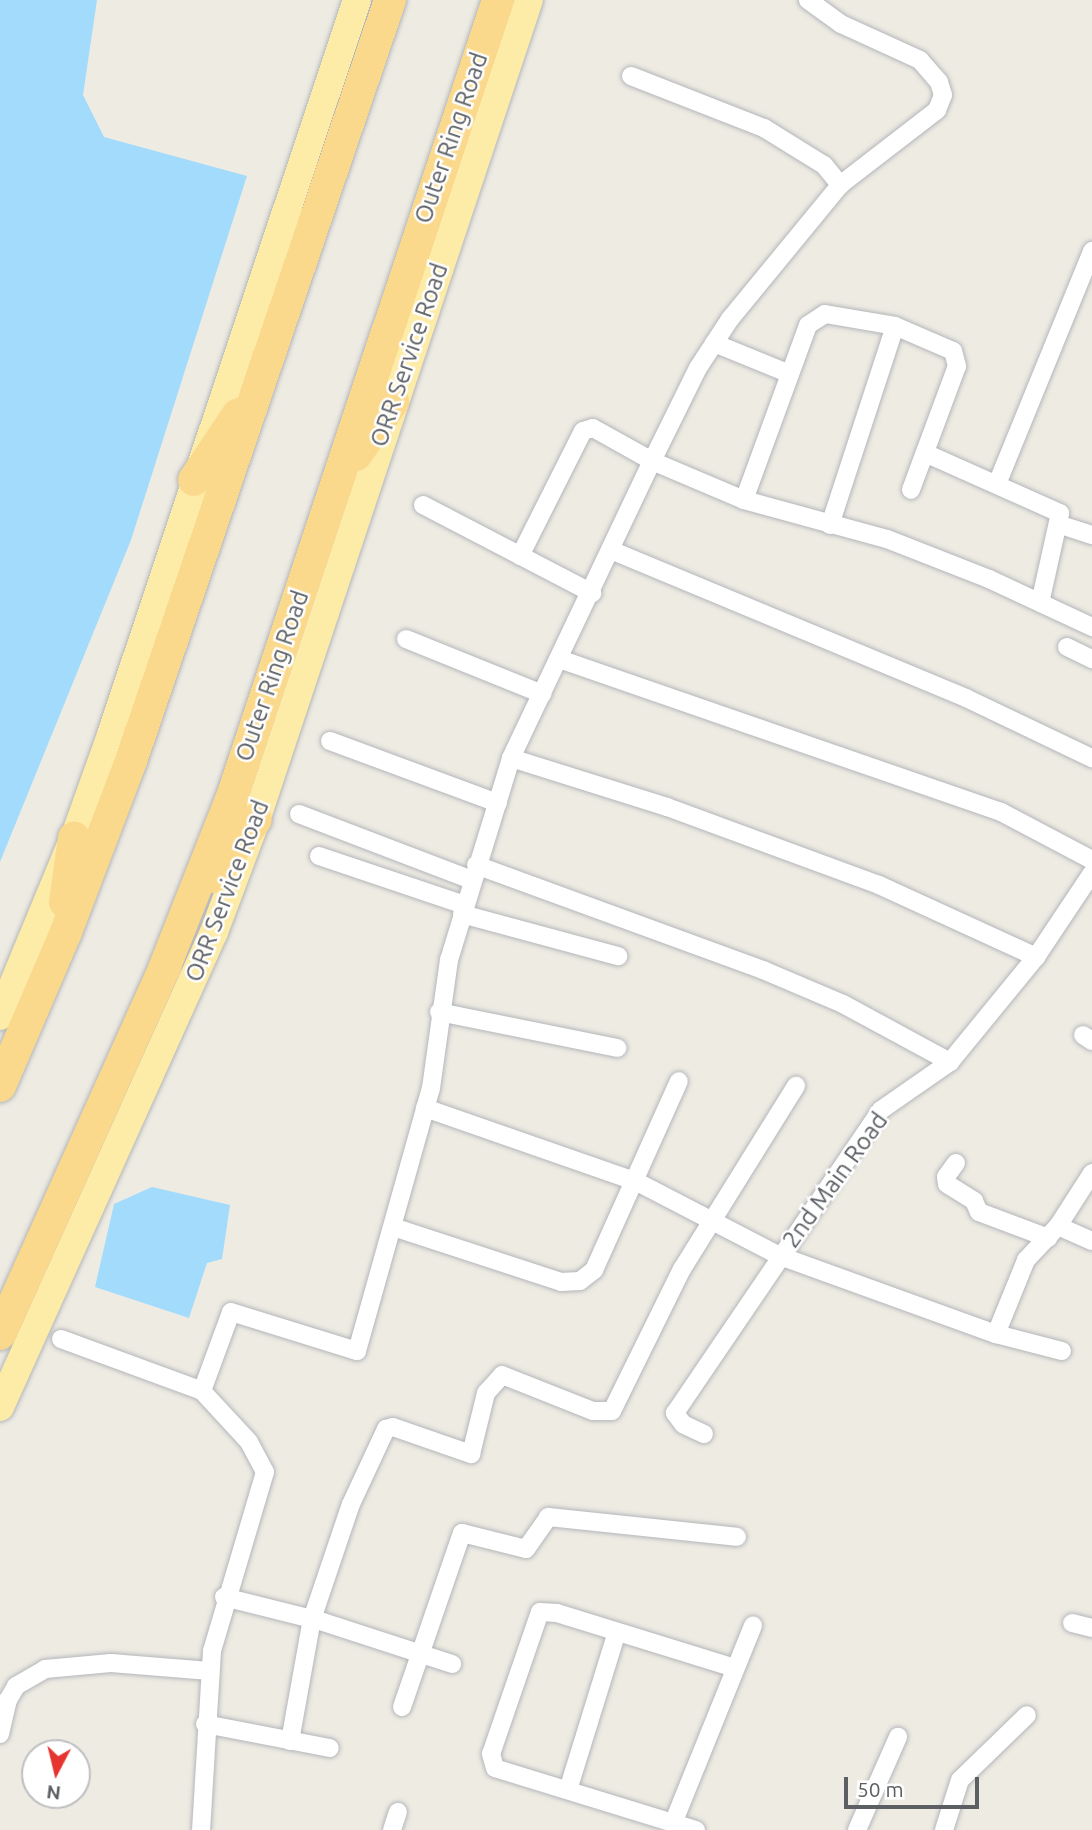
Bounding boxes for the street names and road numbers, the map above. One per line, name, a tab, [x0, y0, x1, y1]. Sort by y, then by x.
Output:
street label: Outer Ring Road	[408, 49, 494, 227]
street label: ORR Service Road	[364, 259, 454, 451]
street label: Outer Ring Road	[229, 587, 315, 765]
street label: ORR Service Road	[179, 796, 275, 986]
street label: 2nd Main Road	[776, 1107, 894, 1253]

